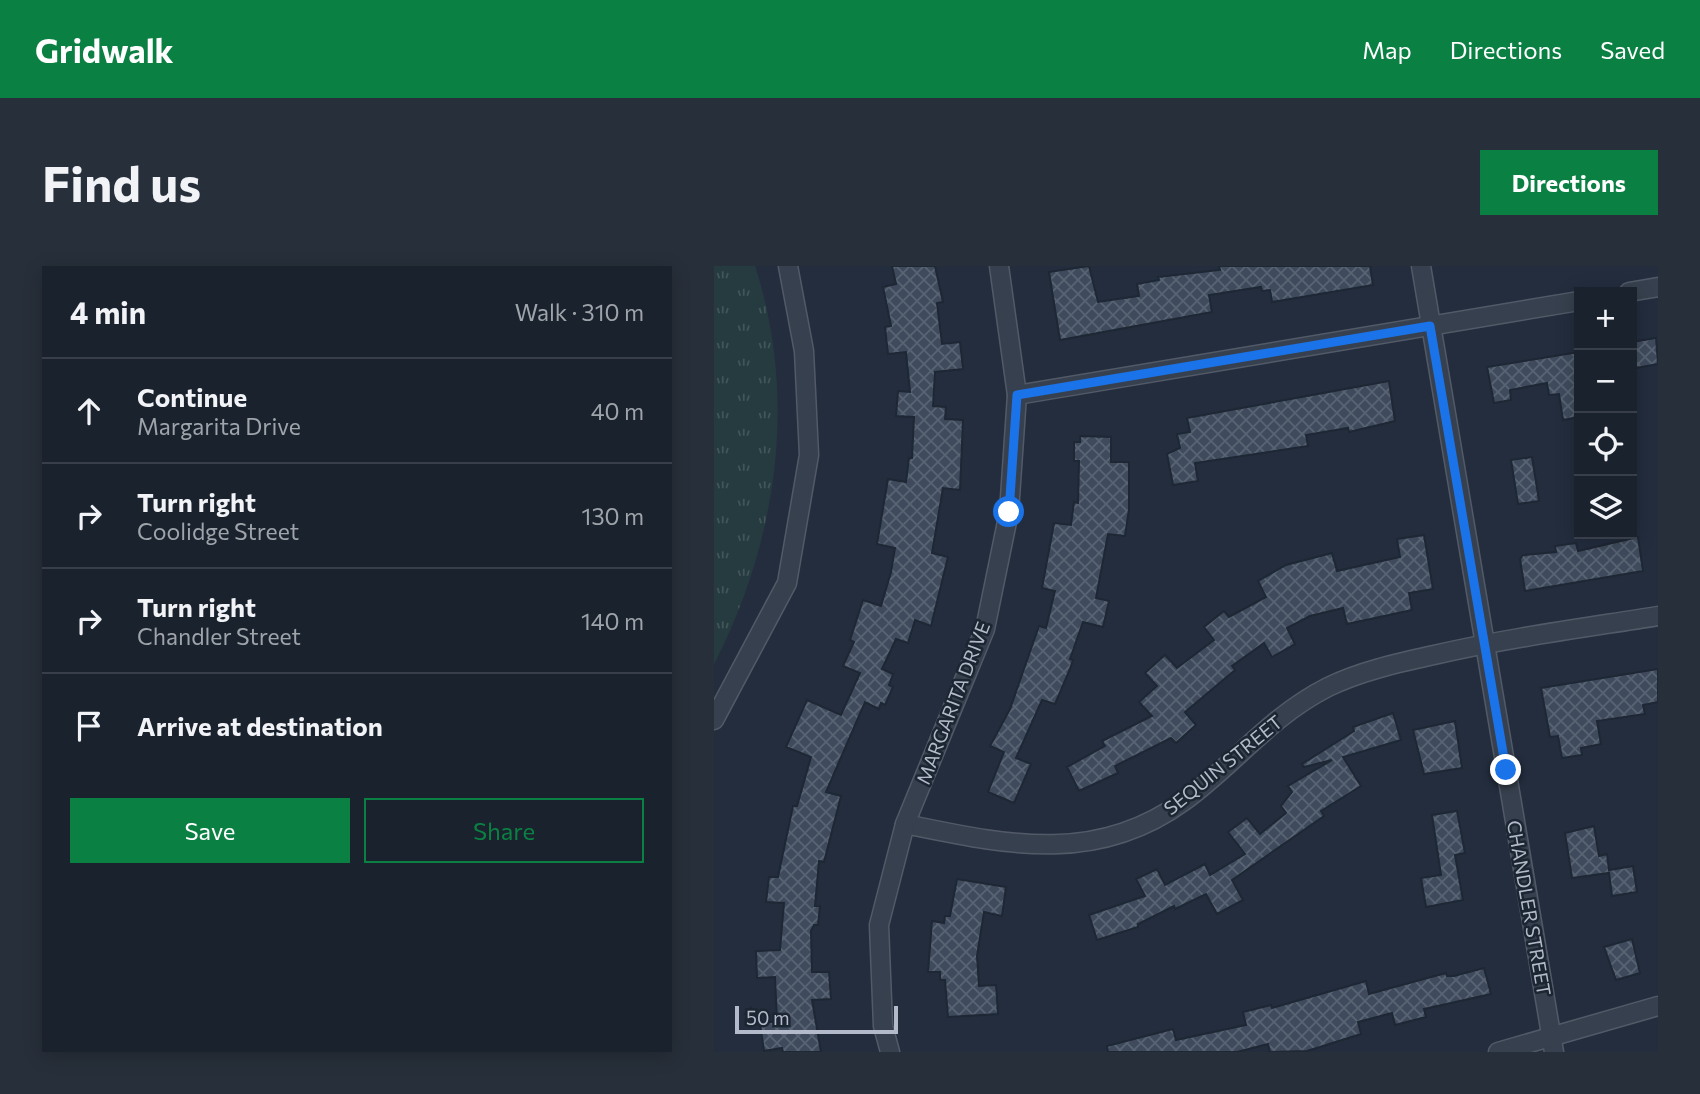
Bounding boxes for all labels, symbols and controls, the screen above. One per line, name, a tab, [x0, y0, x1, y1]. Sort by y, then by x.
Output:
text: Gridwalk	[35, 29, 174, 70]
text: Map	[1362, 35, 1412, 64]
text: Directions	[1450, 35, 1562, 64]
text: Saved	[1600, 35, 1665, 64]
button: Directions	[1480, 150, 1658, 215]
text: Find us	[42, 152, 201, 212]
map controls	[1574, 287, 1637, 539]
button: +	[1574, 287, 1637, 350]
text: 4 min	[70, 293, 146, 330]
text: Walk · 310 m	[515, 298, 644, 326]
button: −	[1574, 350, 1637, 413]
text: Continue	[137, 381, 247, 412]
icon: ahead	[70, 392, 108, 430]
text: 40 m	[591, 397, 644, 425]
text: Margarita Drive	[137, 412, 301, 440]
button: locate	[1574, 413, 1637, 476]
button: layers	[1574, 476, 1637, 539]
text: Turn right	[137, 486, 256, 517]
route start	[993, 496, 1024, 527]
icon: right	[70, 497, 108, 535]
text: 130 m	[582, 502, 644, 530]
text: Coolidge Street	[137, 517, 299, 545]
text: Turn right	[137, 591, 256, 622]
icon: right	[70, 602, 108, 640]
text: 140 m	[581, 607, 644, 635]
street label: MARGARITA DRIVE	[911, 618, 994, 787]
text: Chandler Street	[137, 622, 301, 650]
icon: arrive	[70, 707, 108, 745]
text: Arrive at destination	[137, 710, 383, 741]
street label: SEQUIN STREET	[1159, 710, 1287, 819]
route end	[1490, 754, 1521, 785]
button: Save	[70, 798, 350, 863]
button: Share	[364, 798, 644, 863]
street label: CHANDLER STREET	[1503, 818, 1556, 997]
scale bar	[735, 1003, 898, 1035]
text: 50 m	[746, 1006, 790, 1029]

